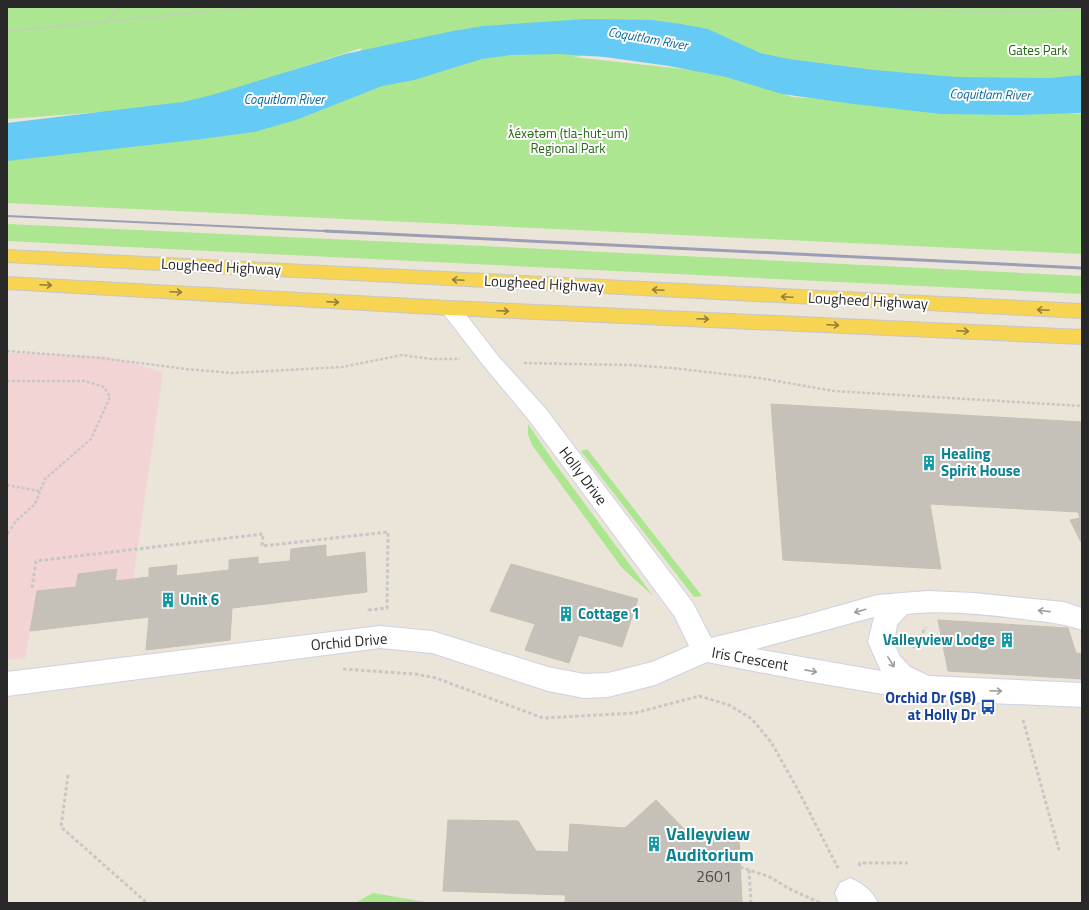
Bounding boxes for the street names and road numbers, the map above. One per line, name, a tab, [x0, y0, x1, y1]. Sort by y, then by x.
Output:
street label: Lougheed Highway	[160, 252, 282, 281]
street label: Lougheed Highway	[483, 269, 605, 298]
street label: Lougheed Highway	[807, 286, 929, 315]
street label: Holly Drive	[554, 442, 613, 510]
street label: Orchid Drive	[310, 627, 388, 656]
street label: Iris Crescent	[710, 640, 791, 677]

